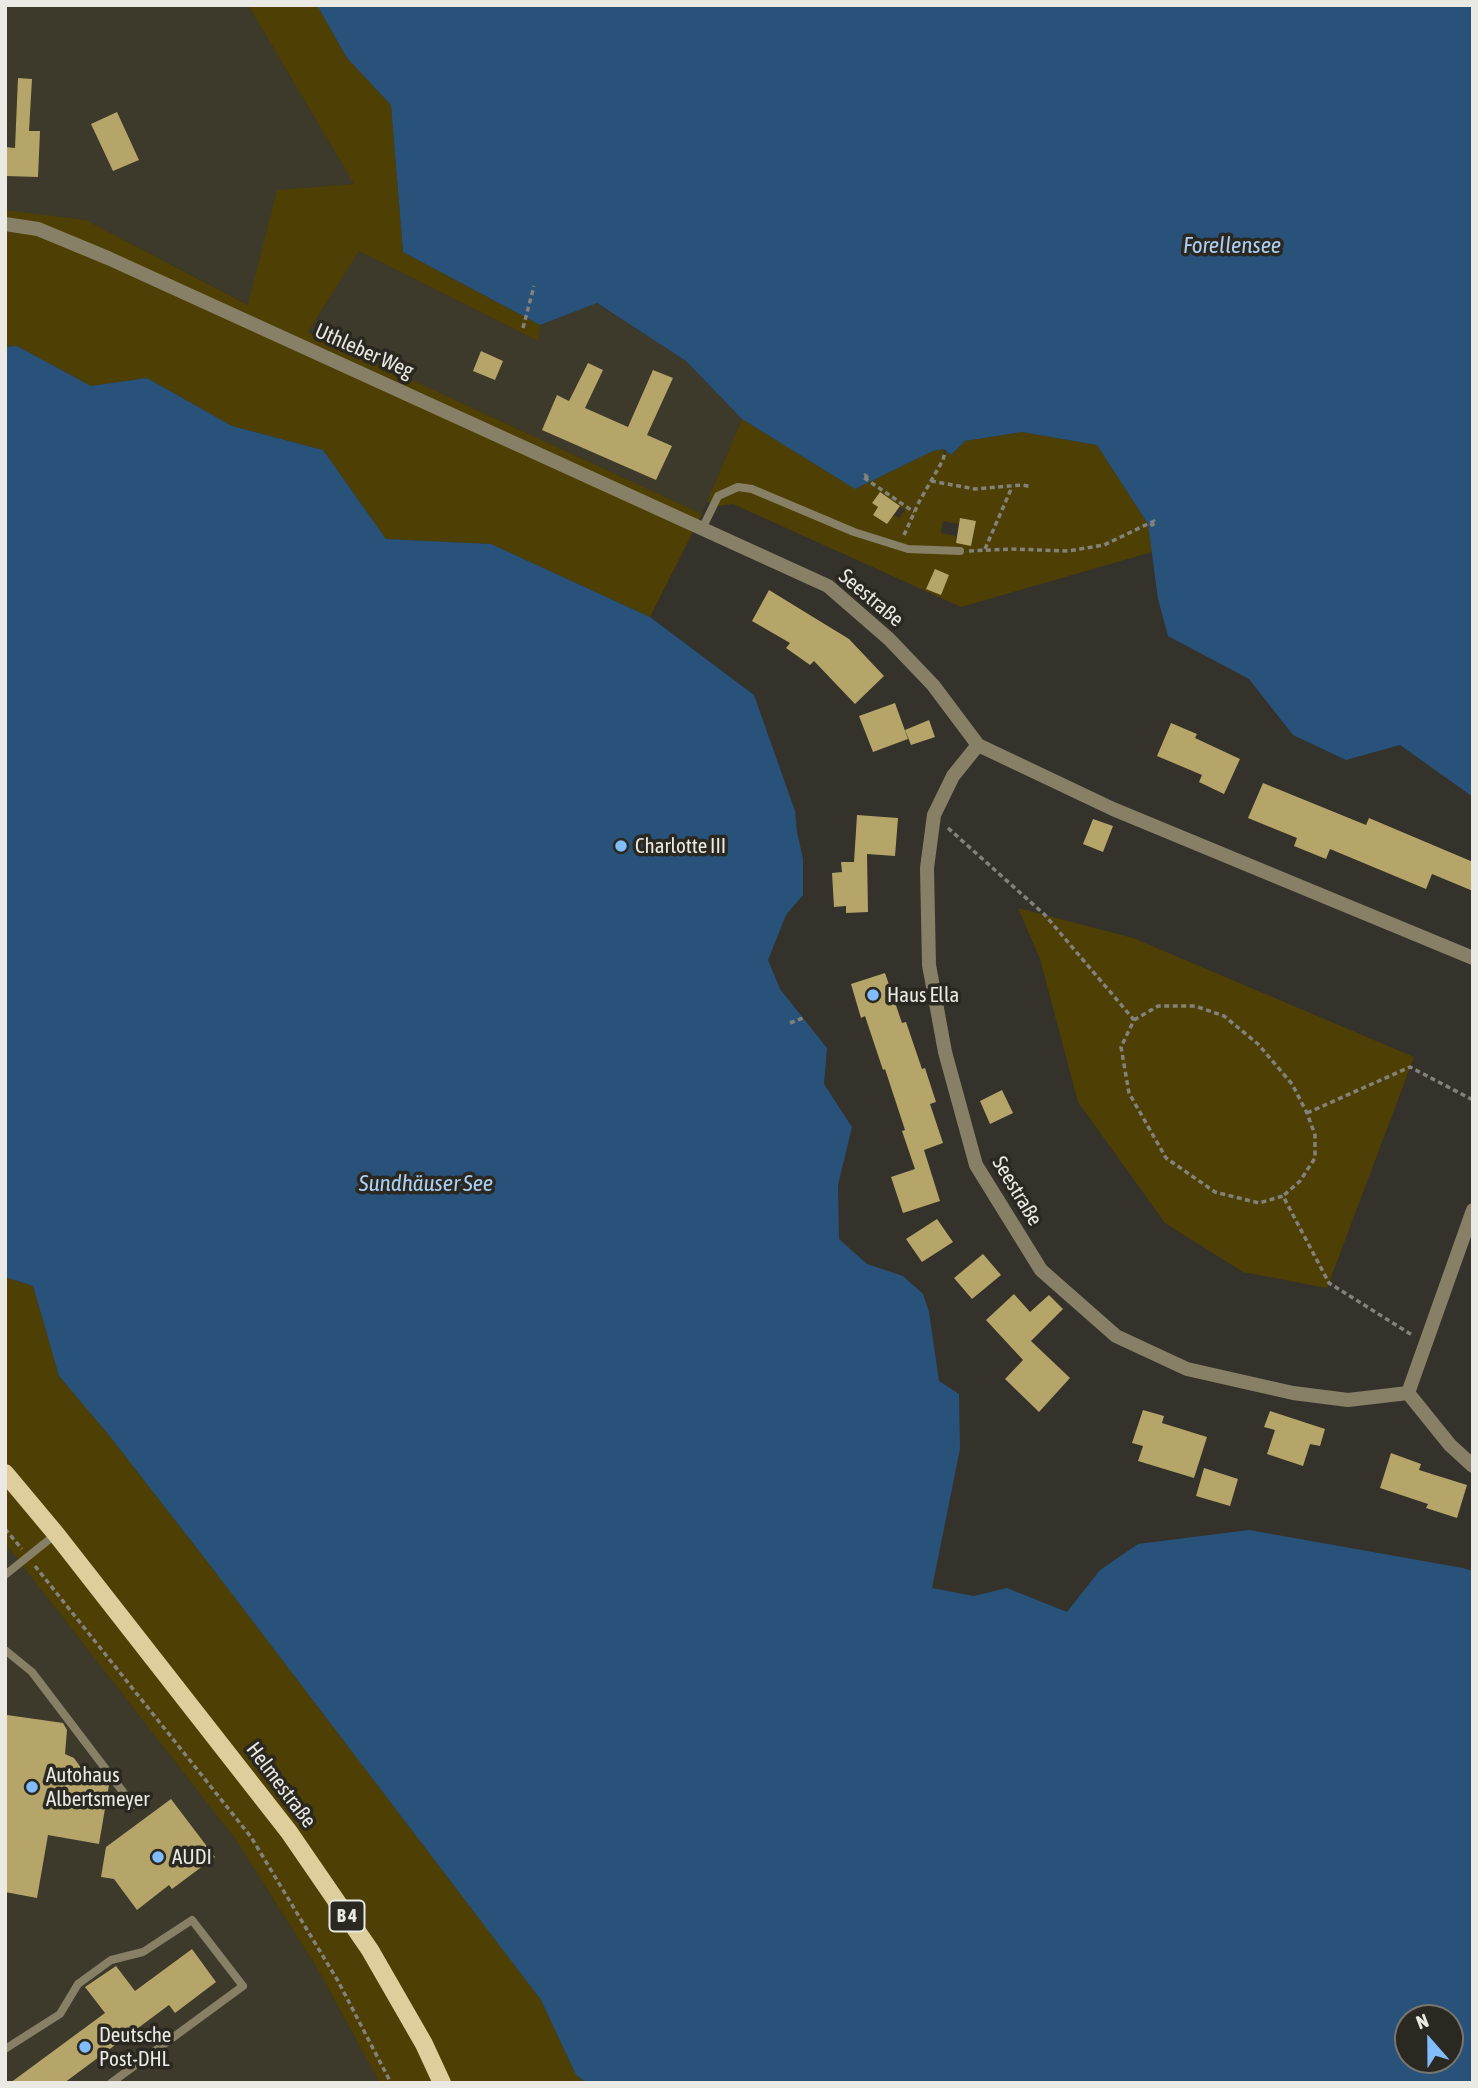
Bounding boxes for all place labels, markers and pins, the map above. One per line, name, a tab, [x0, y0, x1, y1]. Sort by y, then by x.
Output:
place label: Charlotte III	[635, 833, 726, 859]
marker: Charlotte III	[613, 838, 629, 854]
place label: Haus Ella	[887, 982, 959, 1008]
marker: Haus Ella	[865, 987, 881, 1003]
place label: Autohaus Albertsmeyer	[46, 1762, 149, 1812]
marker: Autohaus Albertsmeyer	[24, 1779, 40, 1795]
place label: AUDI	[172, 1844, 212, 1870]
marker: AUDI	[150, 1849, 166, 1865]
place label: Deutsche Post-DHL	[99, 2022, 171, 2072]
marker: Deutsche Post-DHL	[77, 2039, 93, 2055]

